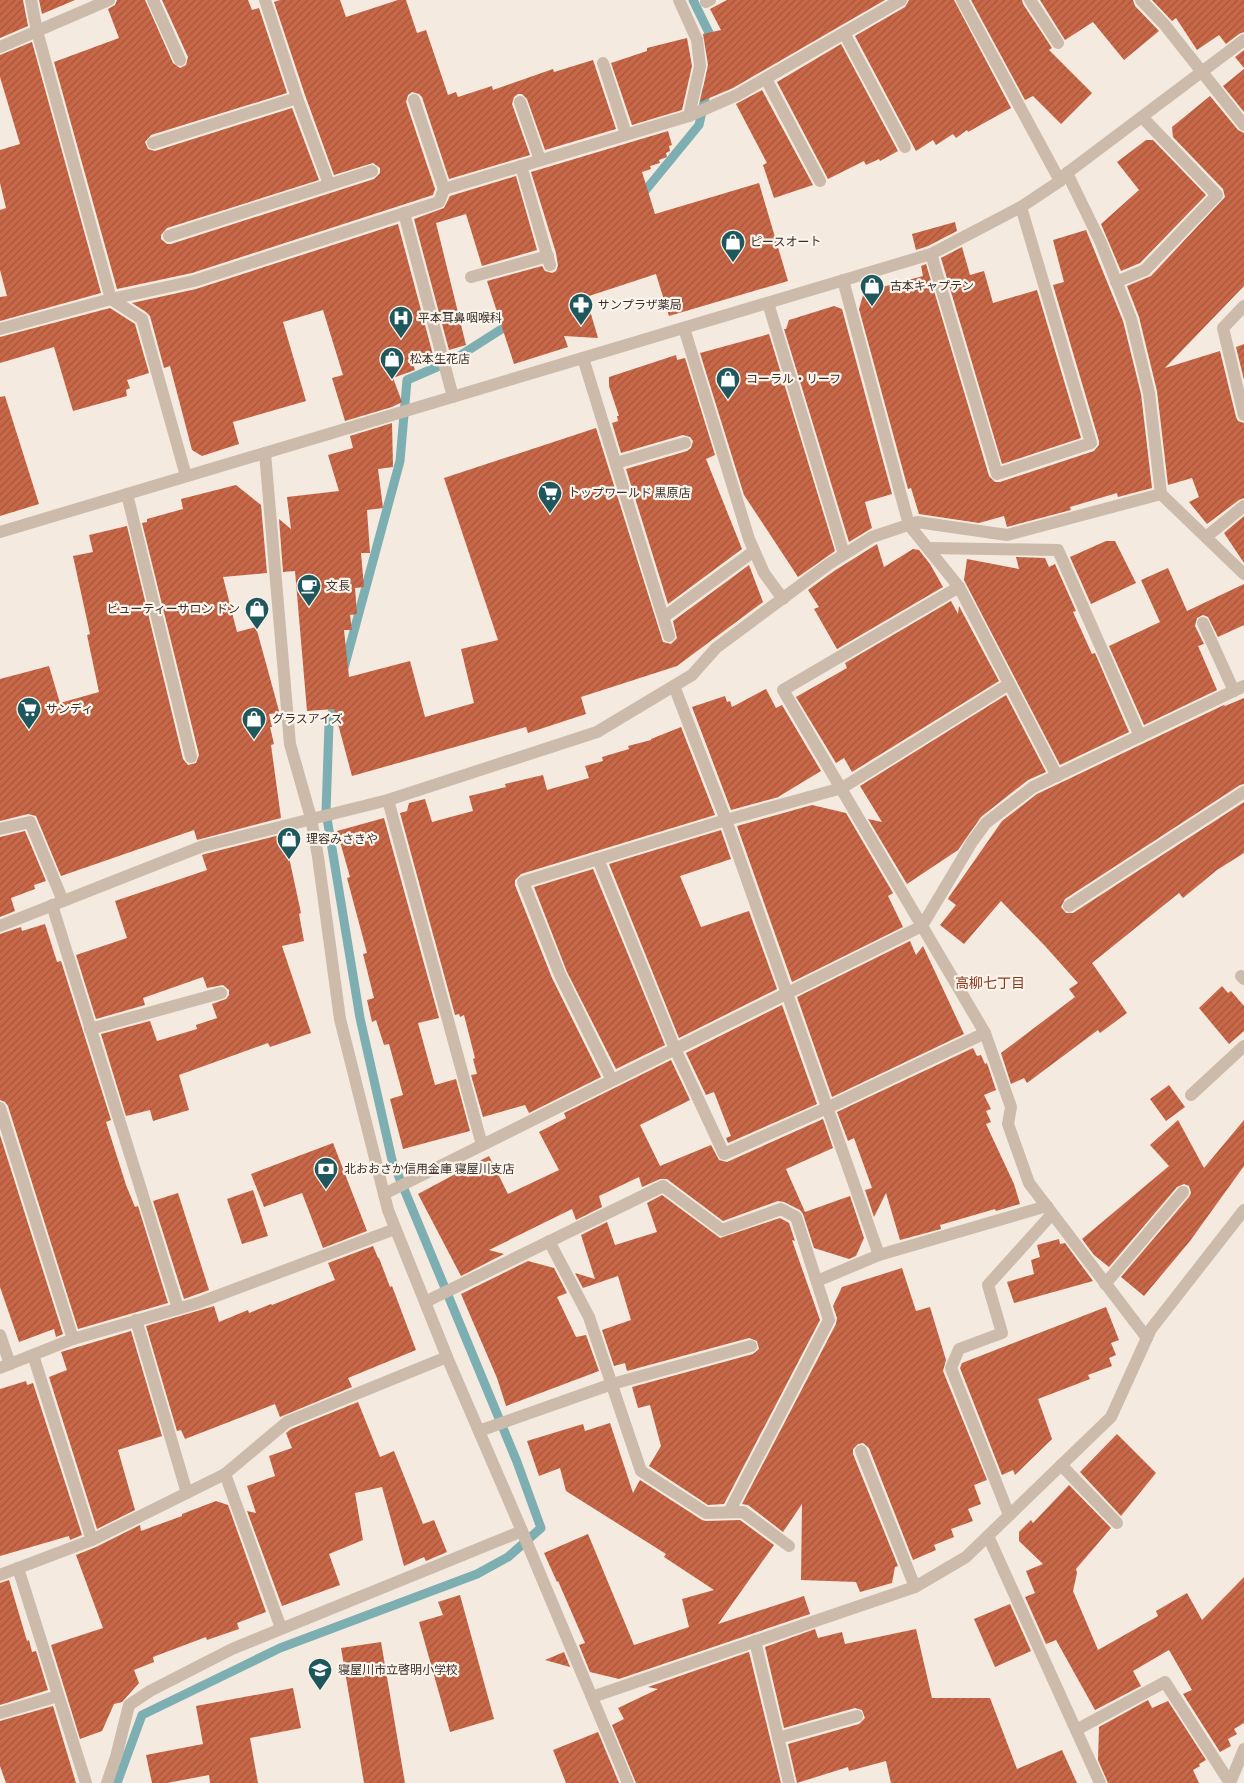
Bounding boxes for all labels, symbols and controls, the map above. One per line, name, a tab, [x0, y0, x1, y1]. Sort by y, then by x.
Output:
shop icon: ピースオート	[720, 229, 746, 263]
place label: ピースオート	[750, 234, 821, 248]
shop icon: 古本キャプテン	[859, 273, 885, 307]
place label: 古本キャプテン	[890, 278, 974, 292]
pharmacy icon: サンプラザ薬局	[568, 292, 594, 326]
place label: サンプラザ薬局	[598, 297, 682, 311]
hospital icon: 平本耳鼻咽喉科	[388, 305, 414, 339]
place label: 平本耳鼻咽喉科	[418, 310, 502, 324]
shop icon: 松本生花店	[379, 346, 405, 380]
place label: 松本生花店	[410, 351, 470, 365]
shop icon: コーラル・リーフ	[715, 366, 741, 400]
place label: コーラル・リーフ	[746, 371, 841, 385]
supermarket icon: トップワールド 黒原店	[537, 480, 563, 514]
place label: トップワールド 黒原店	[568, 485, 690, 499]
cafe icon: 文長	[296, 573, 322, 607]
place label: 文長	[326, 578, 350, 592]
shop icon: ビューティーサロン ドン	[244, 596, 270, 630]
place label: ビューティーサロン ドン	[107, 601, 240, 615]
supermarket icon: サンディ	[16, 696, 42, 730]
place label: サンディ	[46, 701, 93, 715]
shop icon: グラスアイズ	[241, 706, 267, 740]
place label: グラスアイズ	[272, 711, 343, 725]
shop icon: 理容みさきや	[276, 826, 302, 860]
place label: 理容みさきや	[306, 831, 378, 845]
district label: 高柳七丁目	[955, 974, 1025, 991]
bank icon: 北おおさか信用金庫 寝屋川支店	[313, 1156, 339, 1190]
place label: 北おおさか信用金庫 寝屋川支店	[344, 1161, 514, 1175]
school or university icon: 寝屋川市立啓明小学校	[307, 1657, 333, 1691]
place label: 寝屋川市立啓明小学校	[338, 1662, 458, 1676]

